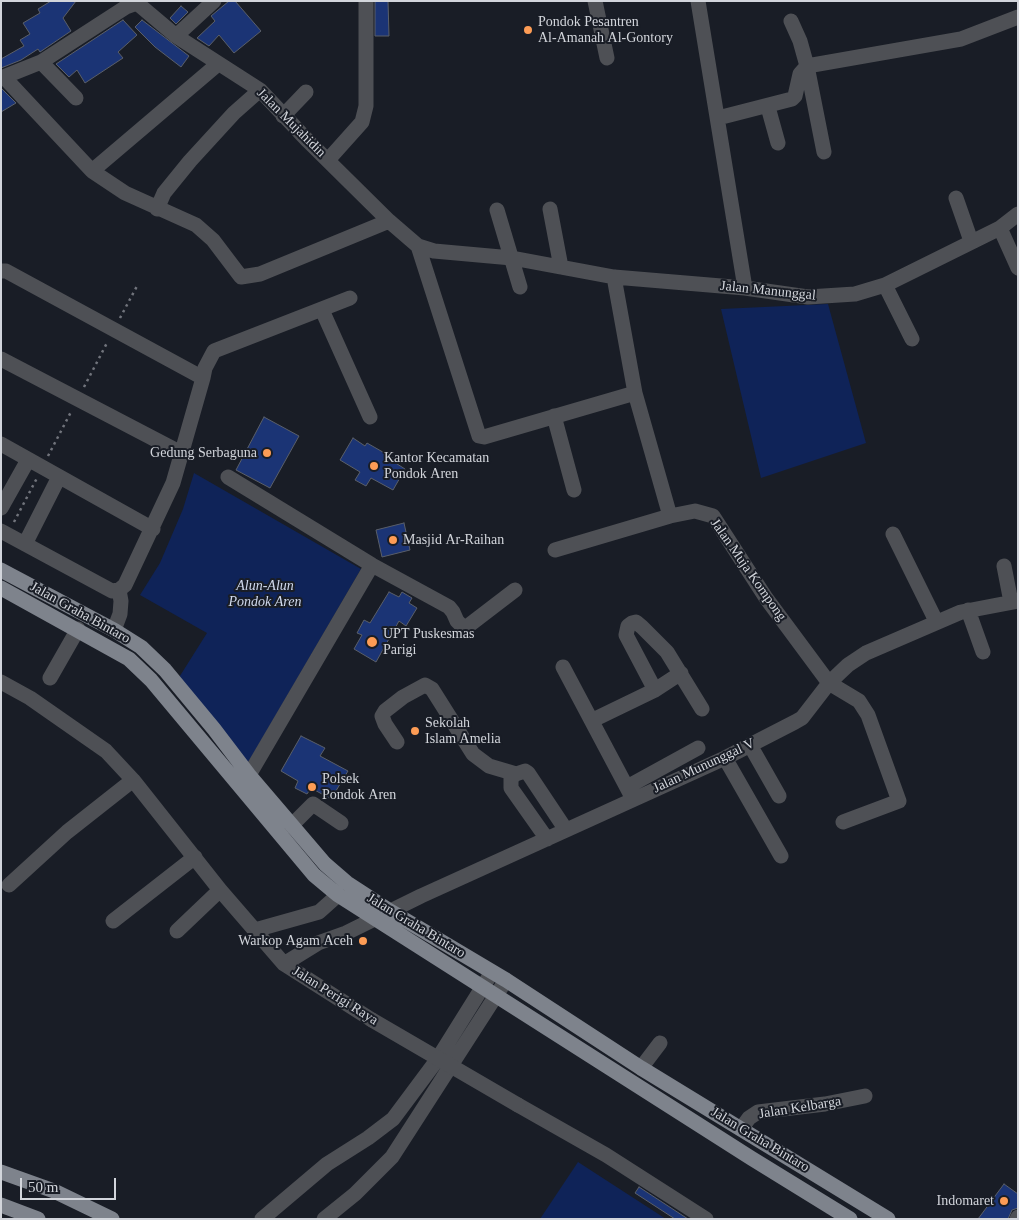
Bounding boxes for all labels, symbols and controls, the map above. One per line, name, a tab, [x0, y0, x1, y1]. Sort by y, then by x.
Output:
place label: Pondok Pesantren Al-Amanah Al-Gontory	[538, 14, 673, 46]
marker: Pondok Pesantren Al-Amanah Al-Gontory	[522, 24, 534, 36]
street label: Jalan Mujahidin	[253, 85, 329, 161]
street label: Jalan Manunggal	[719, 278, 817, 304]
place label: Gedung Serbaguna	[150, 445, 257, 461]
marker: Gedung Serbaguna	[261, 447, 273, 459]
place label: Kantor Kecamatan Pondok Aren	[384, 450, 489, 482]
marker: Kantor Kecamatan Pondok Aren	[368, 460, 380, 472]
street label: Jalan Muja Kompong	[706, 515, 790, 625]
place label: Masjid Ar-Raihan	[403, 532, 504, 548]
marker: Masjid Ar-Raihan	[387, 534, 399, 546]
park label: Alun-Alun Pondok Aren	[229, 578, 301, 610]
street label: Jalan Graha Bintaro	[27, 579, 133, 647]
place label: UPT Puskesmas Parigi	[383, 626, 474, 658]
marker: UPT Puskesmas Parigi	[365, 635, 379, 649]
place label: Sekolah Islam Amelia	[425, 715, 501, 748]
marker: Sekolah Islam Amelia	[409, 725, 421, 737]
street label: Jalan Mununggal V	[650, 735, 758, 797]
place label: Polsek Pondok Aren	[322, 771, 396, 804]
marker: Polsek Pondok Aren	[306, 781, 318, 793]
street label: Jalan Graha Bintaro	[364, 890, 468, 962]
place label: Warkop Agam Aceh	[238, 933, 353, 949]
marker: Warkop Agam Aceh	[357, 935, 369, 947]
street label: Jalan Perigi Raya	[289, 963, 381, 1029]
street label: Jalan Kelbarga	[758, 1093, 842, 1123]
street label: Jalan Graha Bintaro	[708, 1104, 812, 1176]
scale bar	[22, 1168, 119, 1200]
text: 50 m	[28, 1179, 58, 1195]
place label: Indomaret	[936, 1193, 994, 1209]
marker: Indomaret	[998, 1195, 1010, 1207]

